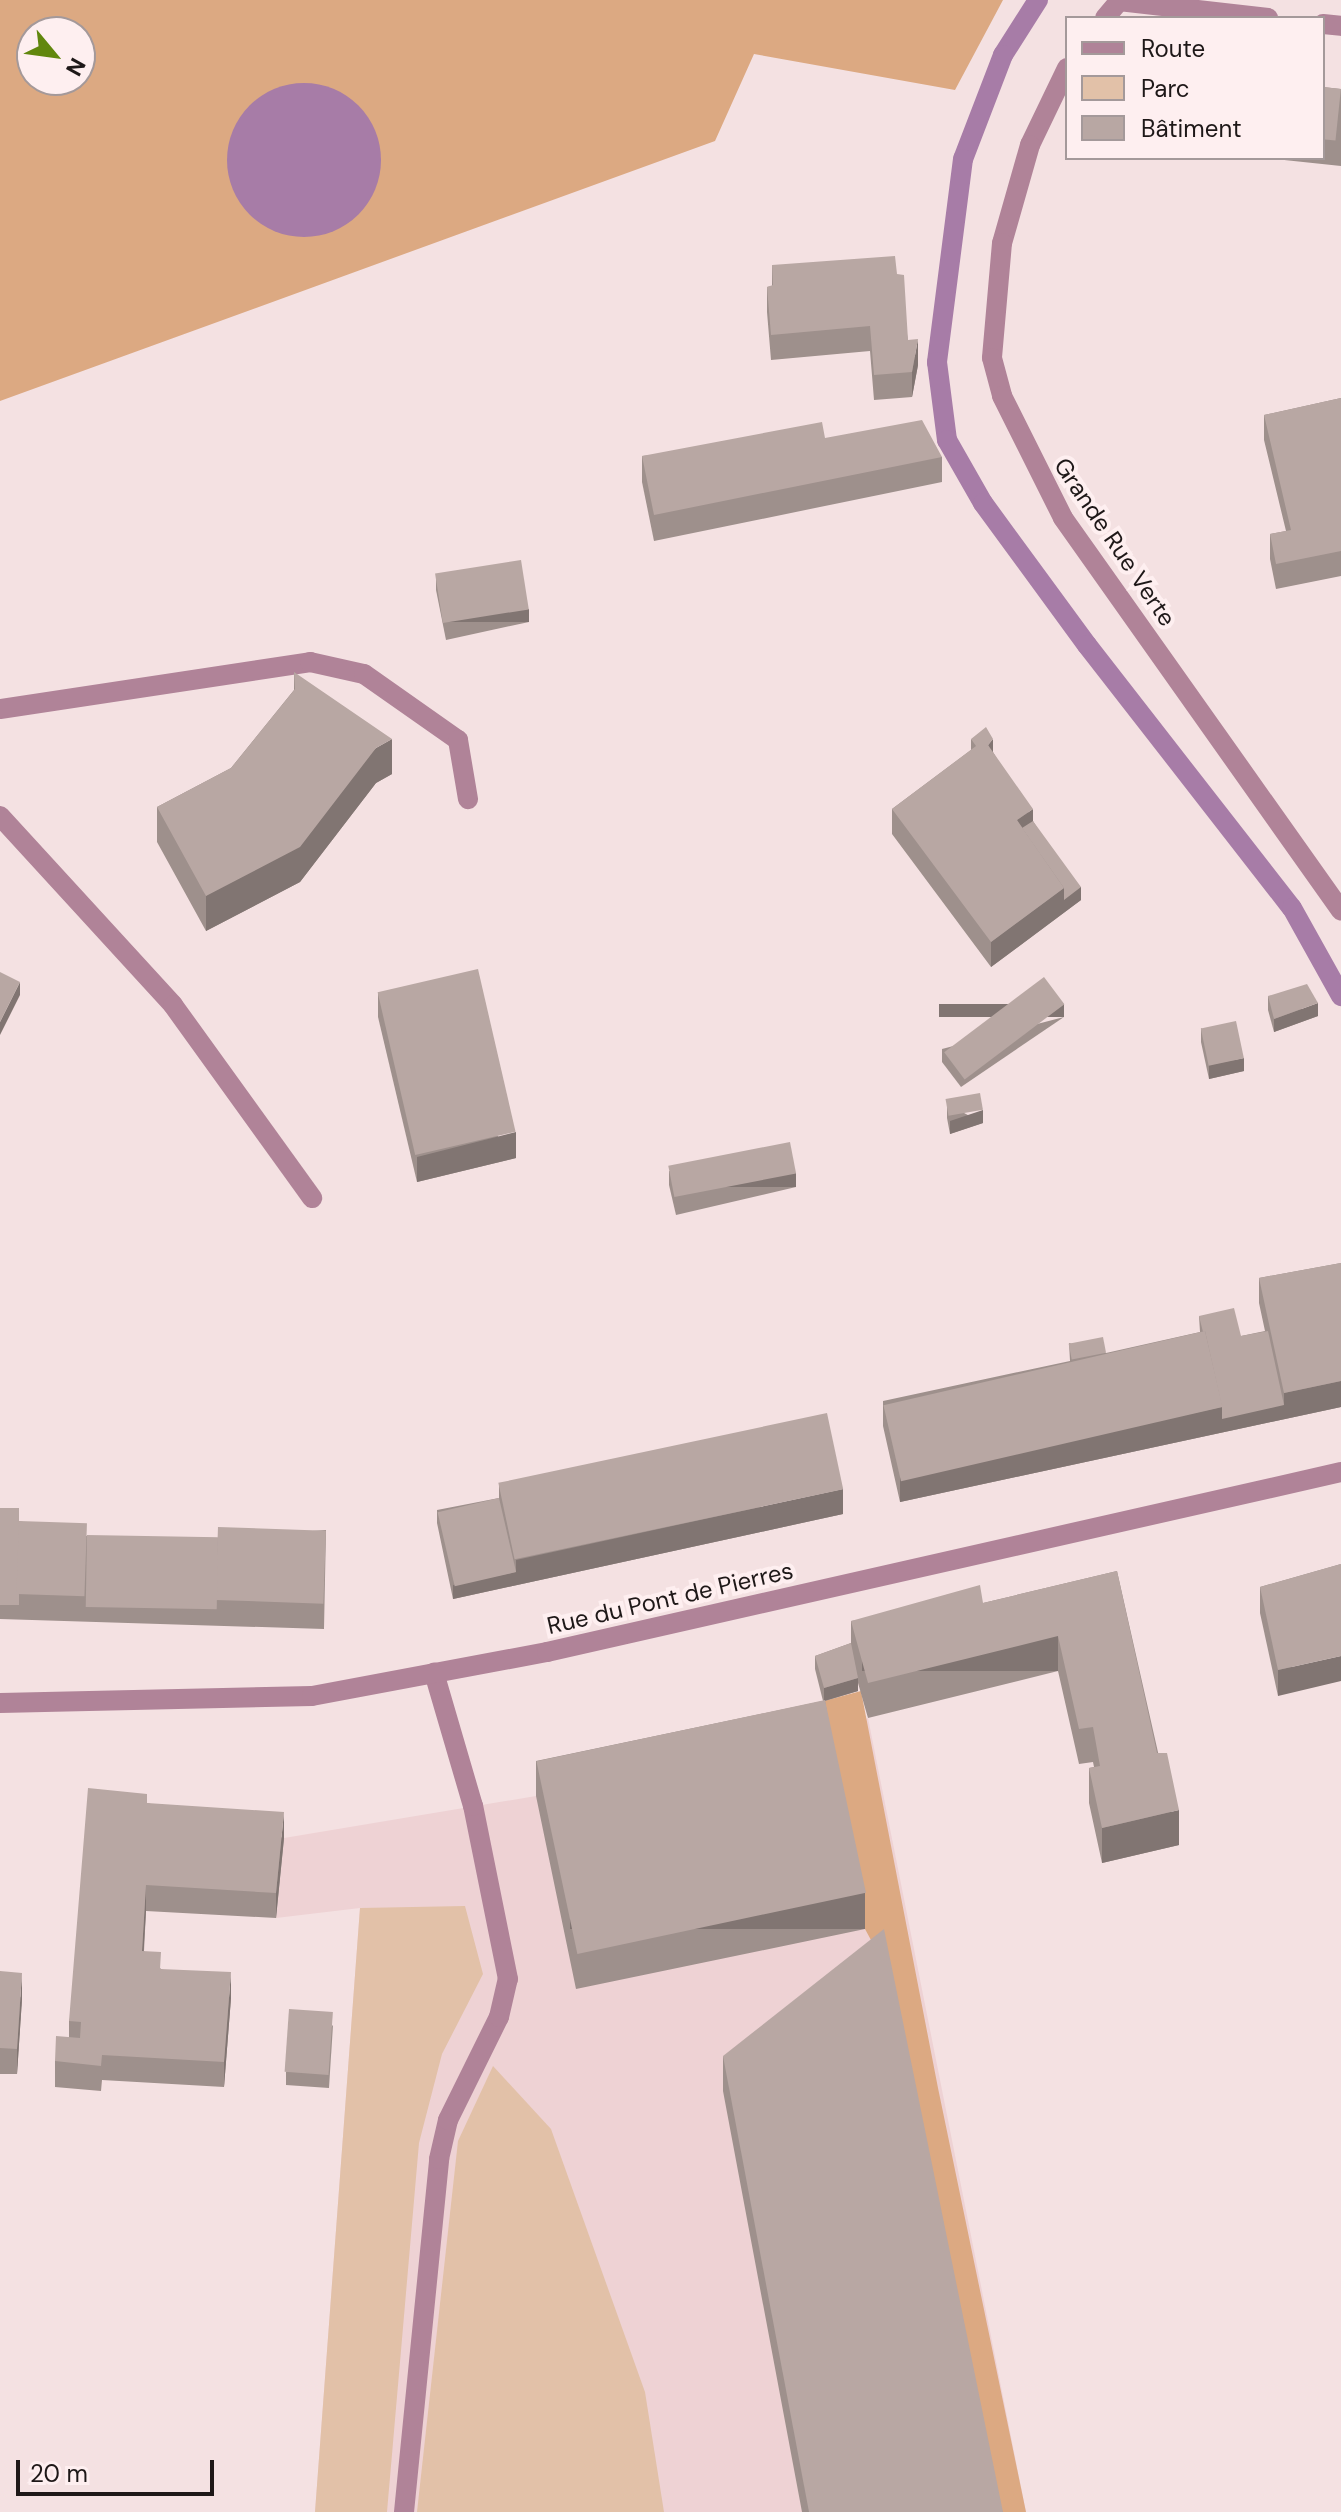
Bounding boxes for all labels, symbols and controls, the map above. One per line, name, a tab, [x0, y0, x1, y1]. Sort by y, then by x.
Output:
north arrow	[16, 16, 96, 96]
legend	[1065, 16, 1325, 160]
text: Route	[1141, 33, 1205, 64]
text: N	[59, 53, 92, 81]
text: Parc	[1141, 73, 1190, 104]
text: Bâtiment	[1141, 113, 1242, 144]
street label: Grande Rue Verte	[1048, 452, 1182, 632]
street label: Rue du Pont de Pierres	[544, 1556, 796, 1640]
scale bar	[20, 2444, 218, 2494]
text: 20 m	[30, 2458, 88, 2489]

